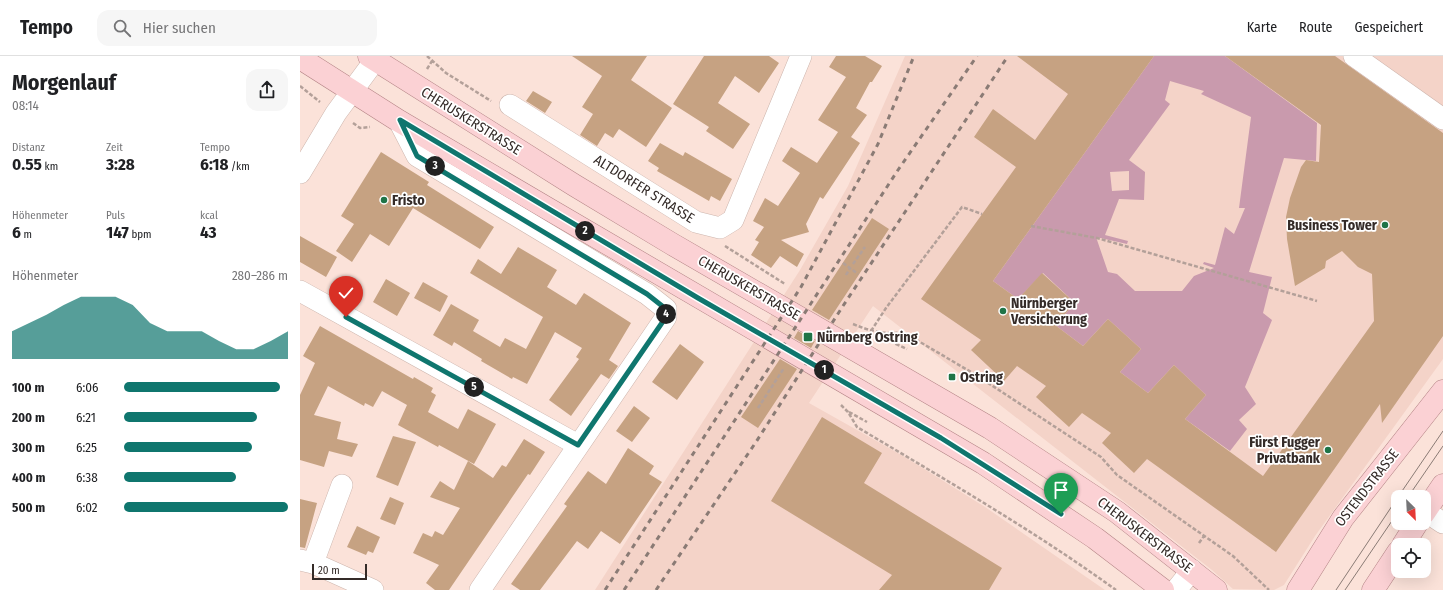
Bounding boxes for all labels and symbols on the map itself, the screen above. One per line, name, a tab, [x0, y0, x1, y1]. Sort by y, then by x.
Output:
street label: CHERUSKERSTRASSE	[418, 83, 524, 159]
street label: ALTDORFER STRASSE	[591, 151, 698, 227]
pin: 3	[425, 156, 445, 176]
place label: Fristo	[392, 192, 425, 209]
marker: Fristo	[379, 195, 389, 205]
place label: Business Tower	[1287, 217, 1378, 234]
marker: Business Tower	[1380, 220, 1390, 230]
pin: 2	[575, 221, 595, 241]
street label: CHERUSKERSTRASSE	[695, 252, 803, 324]
pin	[329, 276, 363, 317]
place label: Nürnberger Versicherung	[1010, 295, 1087, 328]
pin: 4	[656, 304, 676, 324]
marker: Nürnberger Versicherung	[998, 306, 1008, 316]
place label: Nürnberg Ostring	[817, 329, 918, 346]
marker: Nürnberg Ostring	[802, 331, 814, 343]
pin: 1	[814, 360, 834, 380]
place label: Ostring	[960, 369, 1003, 386]
marker: Ostring	[947, 372, 957, 382]
pin: 5	[464, 377, 484, 397]
place label: Fürst Fugger Privatbank	[1249, 434, 1321, 467]
marker: Fürst Fugger Privatbank	[1323, 445, 1333, 455]
street label: OSTENDSTRASSE	[1332, 446, 1403, 530]
pin	[1044, 473, 1078, 514]
north arrow	[1391, 490, 1431, 530]
street label: CHERUSKERSTRASSE	[1094, 494, 1196, 577]
scale bar	[312, 562, 367, 581]

